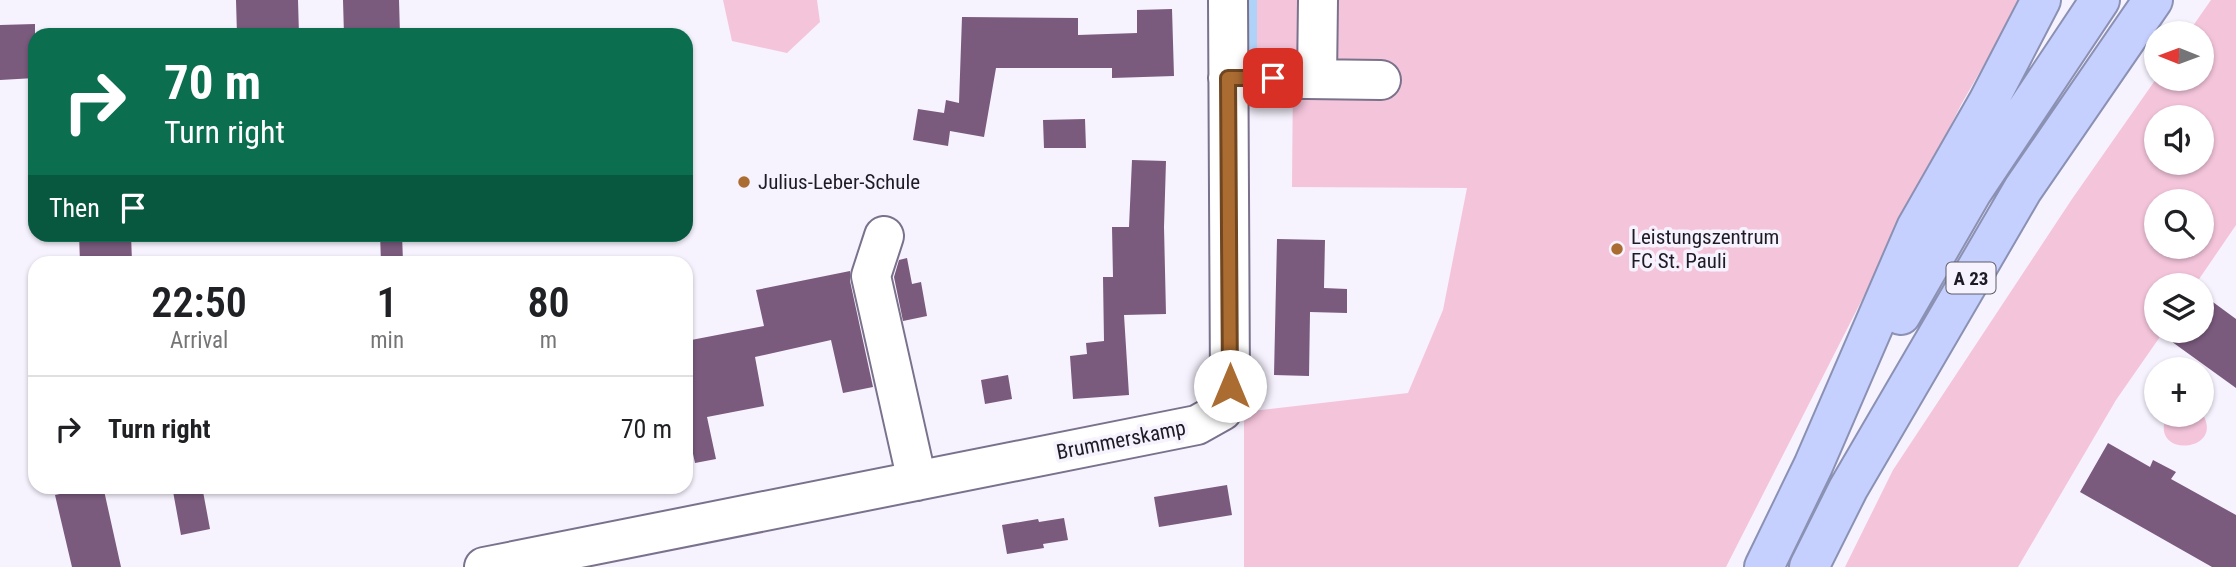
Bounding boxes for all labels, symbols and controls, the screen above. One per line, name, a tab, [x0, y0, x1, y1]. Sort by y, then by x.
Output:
north arrow	[2144, 21, 2214, 91]
map controls	[2144, 21, 2214, 427]
pin	[1243, 48, 1303, 108]
text: 70 m	[164, 54, 261, 111]
icon: right	[49, 56, 140, 147]
icon: arrive	[1254, 59, 1292, 97]
button: sound	[2144, 105, 2214, 175]
text: Turn right	[164, 113, 285, 151]
place label: Julius-Leber-Schule	[758, 170, 920, 194]
marker: Julius-Leber-Schule	[736, 174, 752, 190]
icon: arrive	[114, 189, 152, 227]
button: search	[2144, 189, 2214, 259]
text: Then	[49, 193, 100, 223]
place label: Leistungszentrum FC St. Pauli	[1631, 225, 1779, 273]
marker: Leistungszentrum FC St. Pauli	[1609, 241, 1625, 257]
road number: A 23	[1946, 262, 1996, 294]
button: layers	[2144, 273, 2214, 343]
text: 22:50	[151, 278, 247, 327]
text: 1	[377, 278, 398, 327]
text: 80	[527, 278, 570, 327]
text: Arrival	[170, 327, 228, 354]
text: min	[370, 327, 404, 354]
text: m	[540, 327, 557, 354]
position arrow	[1193, 349, 1267, 423]
button: +	[2144, 357, 2214, 427]
icon: right	[49, 410, 87, 448]
text: Turn right	[108, 414, 210, 444]
text: 70 m	[621, 414, 672, 444]
street label: Brummerskamp	[1054, 416, 1188, 464]

